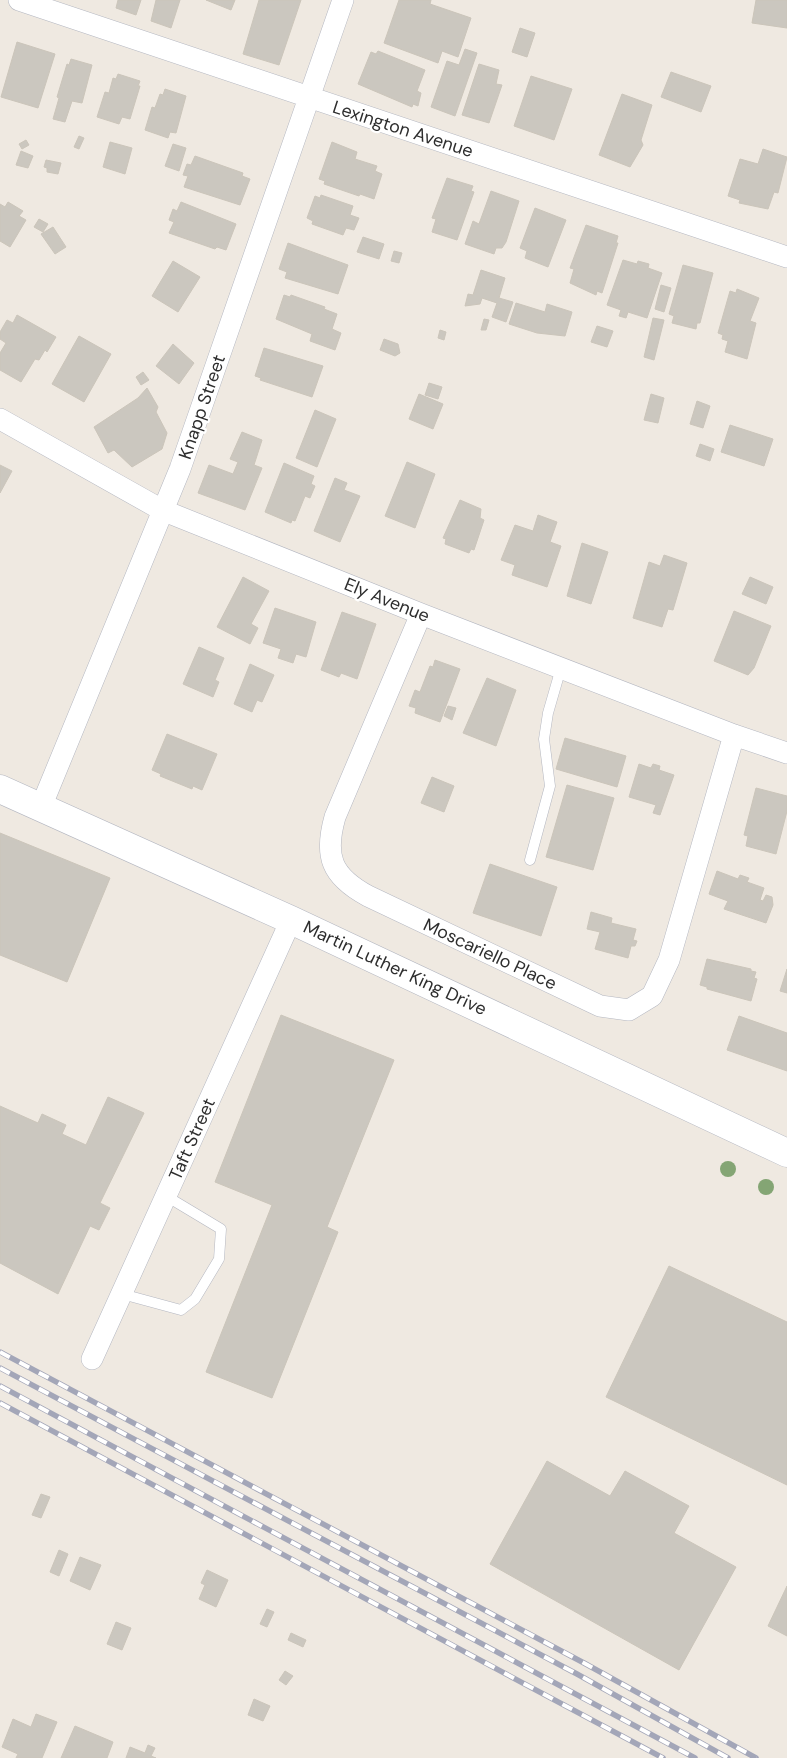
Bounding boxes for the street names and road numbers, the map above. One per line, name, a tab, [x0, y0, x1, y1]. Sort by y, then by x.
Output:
street label: Lexington Avenue	[330, 95, 476, 163]
street label: Knapp Street	[173, 352, 231, 462]
street label: Ely Avenue	[341, 572, 433, 628]
street label: Moscariello Place	[419, 913, 561, 995]
street label: Martin Luther King Drive	[299, 915, 491, 1021]
street label: Taft Street	[163, 1094, 221, 1184]

